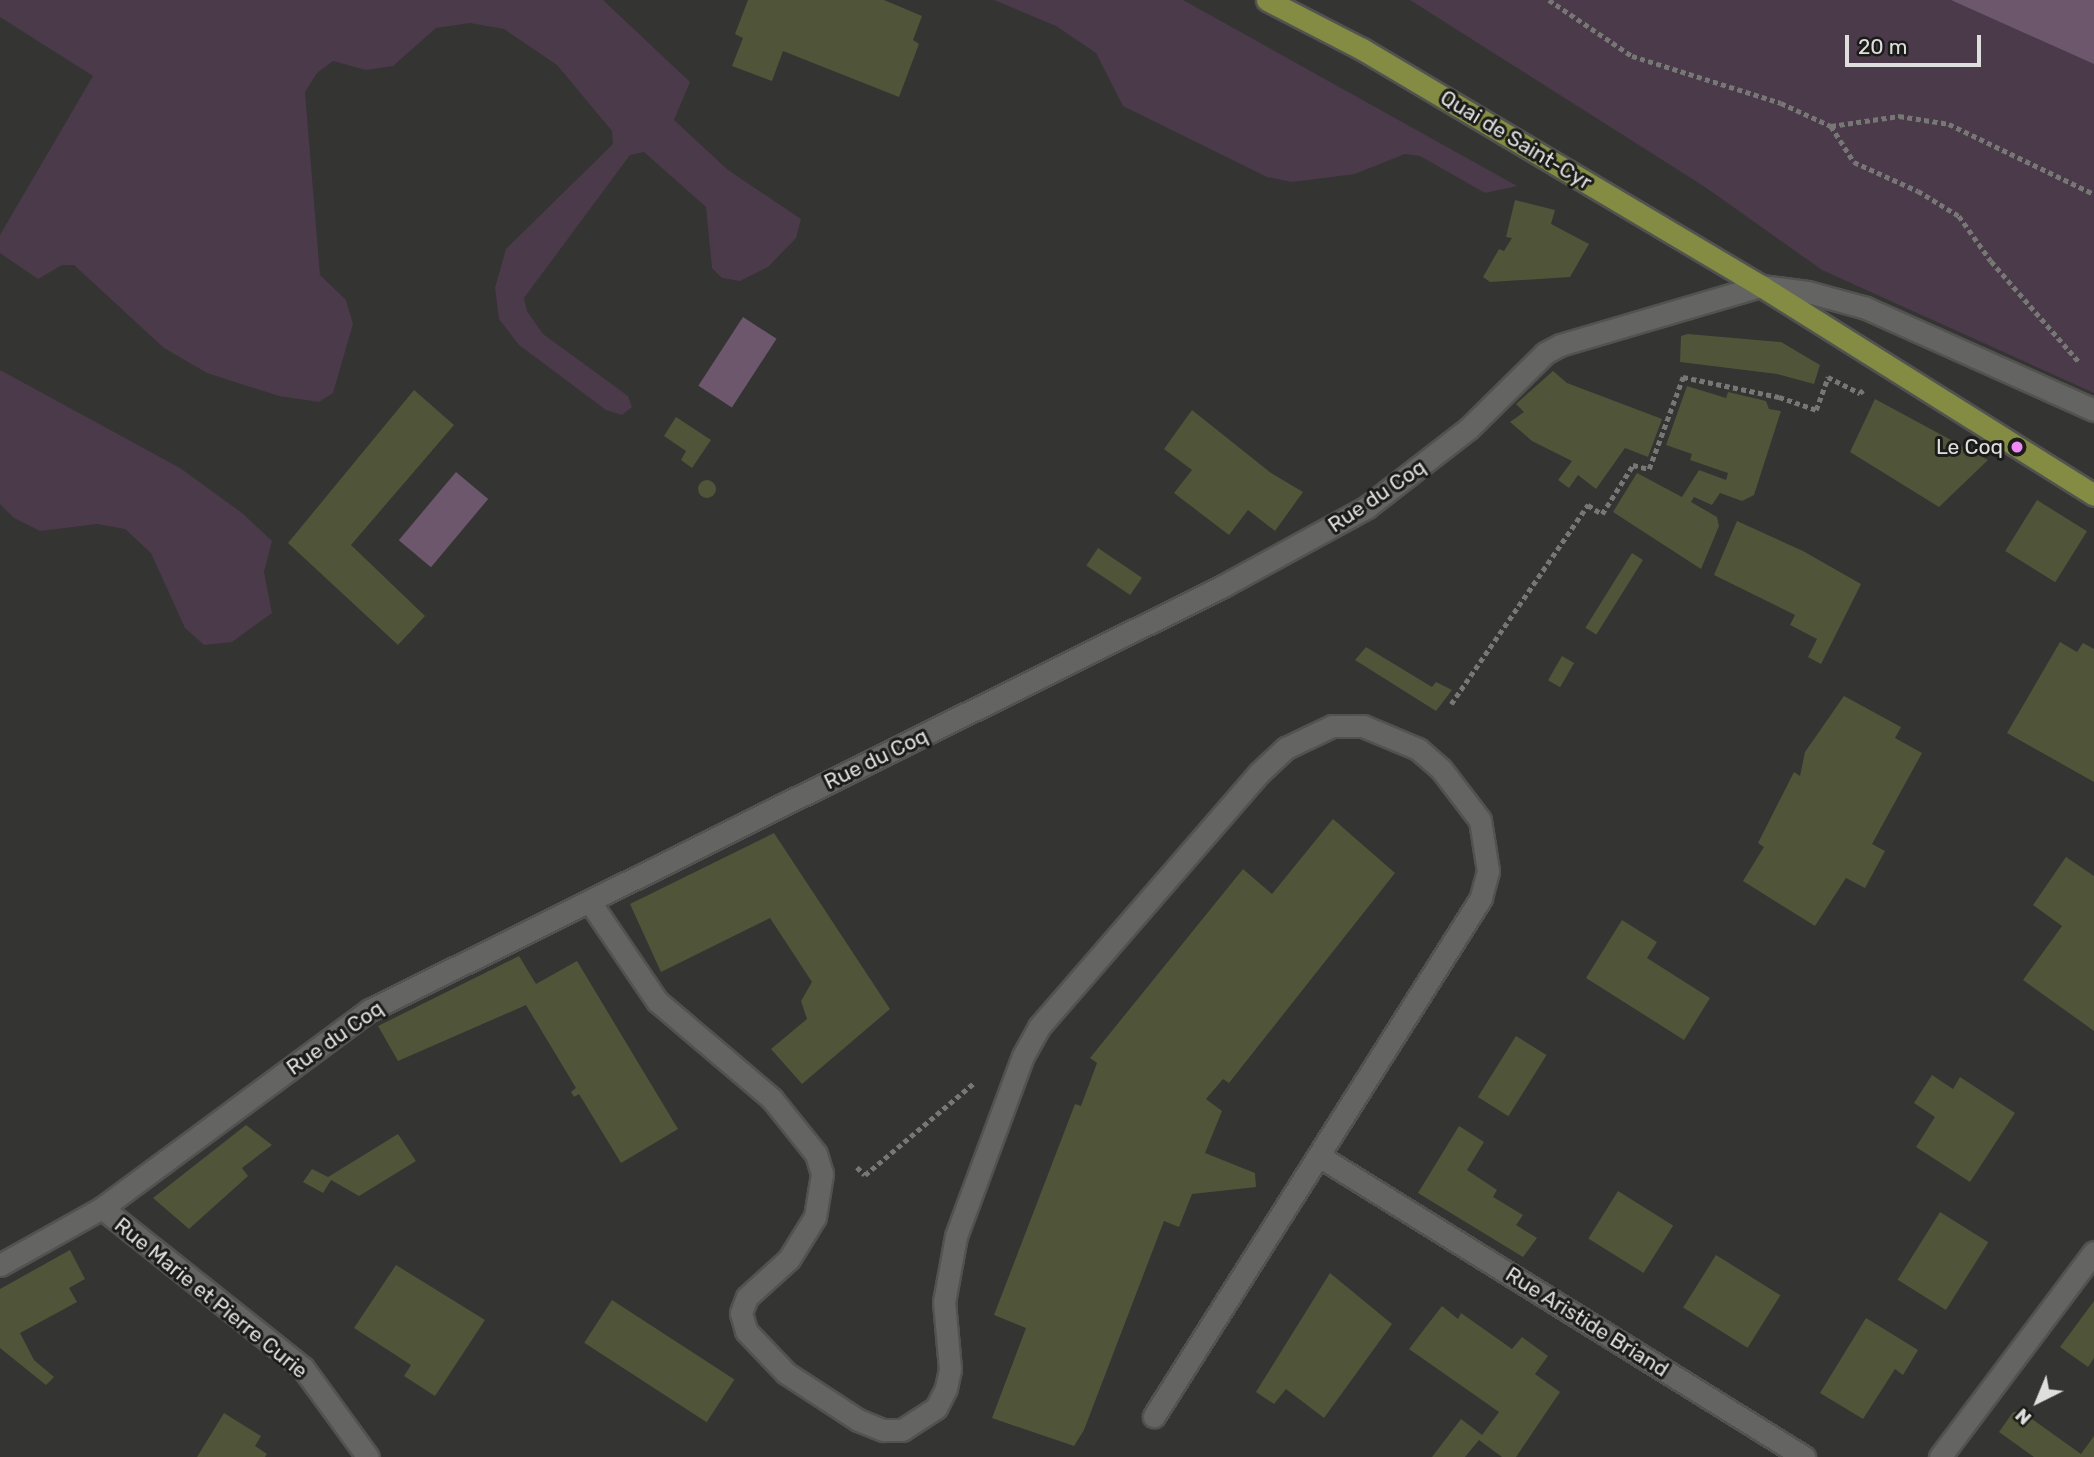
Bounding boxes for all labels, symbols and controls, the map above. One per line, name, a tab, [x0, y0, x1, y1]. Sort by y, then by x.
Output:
scale bar	[1849, 21, 1986, 65]
text: 20 m	[1858, 34, 1907, 59]
street label: Quai de Saint-Cyr	[1436, 85, 1596, 195]
place label: Le Coq	[1936, 434, 2003, 460]
marker: Le Coq	[2009, 439, 2025, 455]
street label: Rue du Coq	[1323, 454, 1431, 538]
street label: Rue du Coq	[820, 723, 932, 795]
street label: Rue du Coq	[282, 996, 388, 1080]
street label: Rue Marie et Pierre Curie	[109, 1212, 313, 1384]
street label: Rue Aristide Briand	[1501, 1262, 1673, 1382]
north arrow	[2003, 1366, 2073, 1436]
text: N	[2011, 1404, 2036, 1430]

